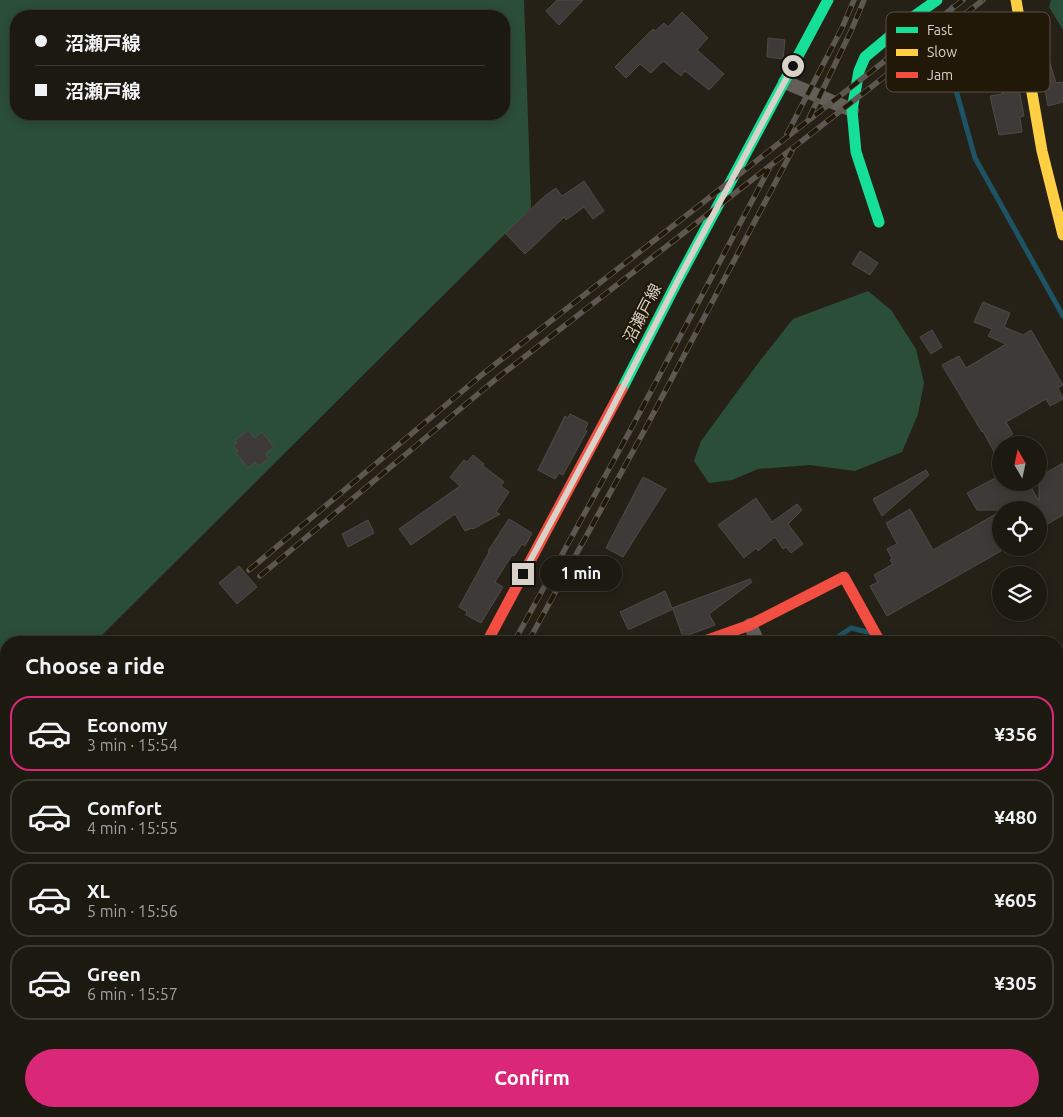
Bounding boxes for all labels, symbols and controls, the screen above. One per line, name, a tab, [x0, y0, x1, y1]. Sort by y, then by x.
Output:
legend	[886, 12, 1050, 92]
text: Fast	[927, 22, 953, 38]
text: 沼瀬戸線	[65, 32, 141, 54]
text: Slow	[927, 44, 957, 60]
route start	[782, 55, 804, 77]
text: Jam	[927, 67, 953, 83]
text: 沼瀬戸線	[65, 80, 141, 102]
street label: 沼瀬戸線	[619, 280, 665, 346]
north arrow	[992, 436, 1048, 491]
map controls	[992, 436, 1047, 621]
button: locate	[992, 501, 1047, 556]
callout: 1 min	[540, 556, 623, 592]
route end	[512, 563, 534, 585]
text: 1 min	[561, 564, 601, 582]
button: layers	[992, 566, 1047, 621]
text: Choose a ride	[25, 653, 165, 678]
icon: car	[27, 711, 72, 756]
text: Economy	[87, 714, 168, 736]
text: ¥356	[994, 723, 1037, 745]
text: 3 min · 15:54	[87, 736, 178, 754]
icon: car	[27, 794, 72, 839]
text: Comfort	[87, 797, 162, 819]
text: ¥480	[994, 806, 1037, 828]
text: 4 min · 15:55	[87, 819, 178, 837]
icon: car	[27, 877, 72, 922]
text: XL	[87, 880, 110, 902]
text: ¥605	[994, 889, 1037, 911]
text: 5 min · 15:56	[87, 902, 178, 920]
icon: car	[27, 960, 72, 1005]
text: Green	[87, 963, 141, 985]
text: ¥305	[994, 972, 1037, 994]
text: 6 min · 15:57	[87, 985, 178, 1003]
button: Confirm	[25, 1049, 1039, 1107]

